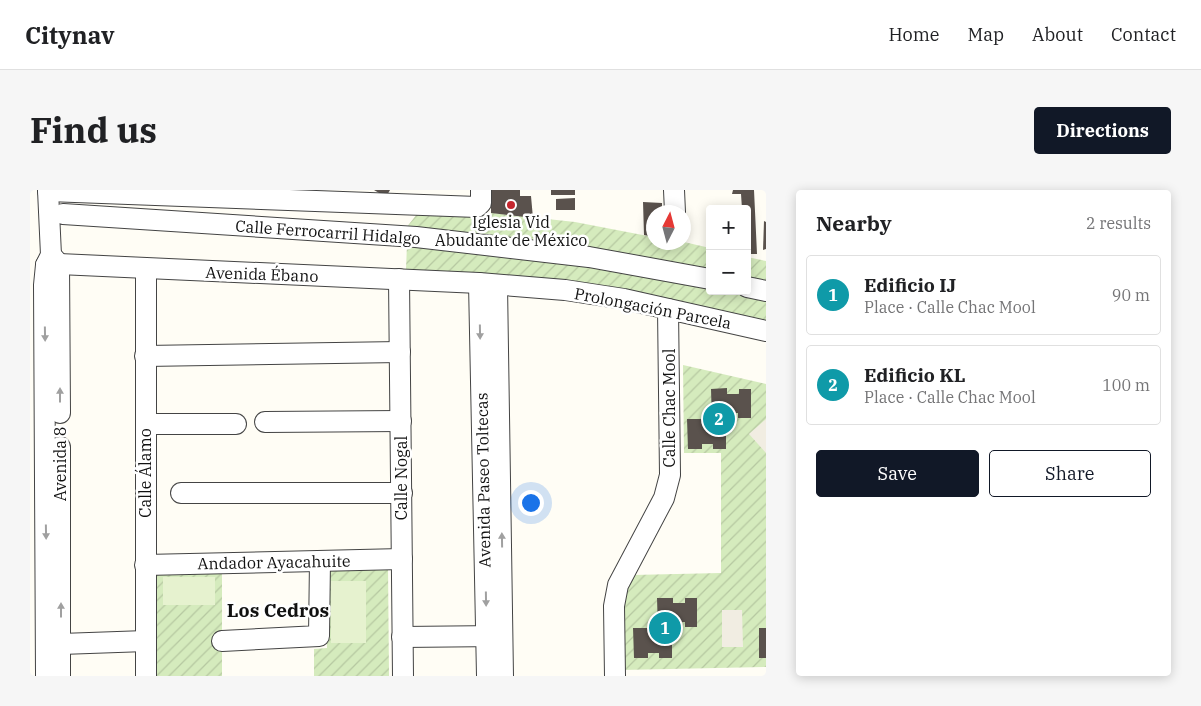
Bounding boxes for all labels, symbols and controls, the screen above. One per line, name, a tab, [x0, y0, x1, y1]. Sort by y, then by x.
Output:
text: Citynav	[25, 19, 114, 51]
text: Home	[888, 23, 940, 46]
text: Map	[968, 23, 1004, 46]
text: About	[1032, 23, 1083, 46]
text: Contact	[1111, 23, 1176, 46]
text: Find us	[30, 107, 157, 153]
button: Directions	[1034, 107, 1171, 154]
marker: Iglesia Vid Abudante de México	[505, 199, 517, 211]
north arrow	[646, 205, 691, 250]
map controls	[706, 205, 751, 295]
button: +	[706, 205, 751, 250]
text: Nearby	[816, 209, 892, 237]
place label: Iglesia Vid Abudante de México	[435, 212, 587, 250]
text: 2 results	[1086, 213, 1151, 233]
street label: Calle Ferrocarril Hidalgo	[235, 216, 421, 248]
button: −	[706, 250, 751, 295]
street label: Avenida Ébano	[205, 261, 319, 286]
text: Edificio IJ	[864, 273, 956, 297]
street label: Prolongación Parcela	[573, 283, 733, 333]
text: 1	[828, 285, 838, 305]
text: 90 m	[1112, 285, 1150, 305]
text: Place · Calle Chac Mool	[864, 297, 1036, 317]
one-way arrow	[476, 324, 484, 340]
one-way arrow	[41, 326, 49, 342]
street label: Calle Chac Mool	[659, 348, 679, 467]
text: Edificio KL	[864, 363, 966, 387]
text: 2	[828, 375, 838, 395]
text: 100 m	[1102, 375, 1150, 395]
one-way arrow	[56, 387, 64, 403]
text: Place · Calle Chac Mool	[864, 387, 1036, 407]
street label: Avenida Paseo Toltecas	[471, 392, 495, 568]
pin: 2	[703, 400, 735, 438]
street label: Avenida 8	[50, 427, 70, 501]
street label: Calle Álamo	[134, 428, 155, 518]
street label: Calle Nogal	[391, 436, 411, 520]
button: Save	[816, 450, 979, 497]
button: Share	[989, 450, 1151, 497]
your location	[518, 490, 544, 516]
one-way arrow	[42, 524, 50, 540]
one-way arrow	[497, 532, 505, 548]
street label: Andador Ayacahuite	[197, 551, 351, 573]
one-way arrow	[482, 592, 490, 608]
district label: Los Cedros	[227, 598, 329, 622]
one-way arrow	[57, 602, 65, 618]
pin: 1	[649, 609, 681, 647]

